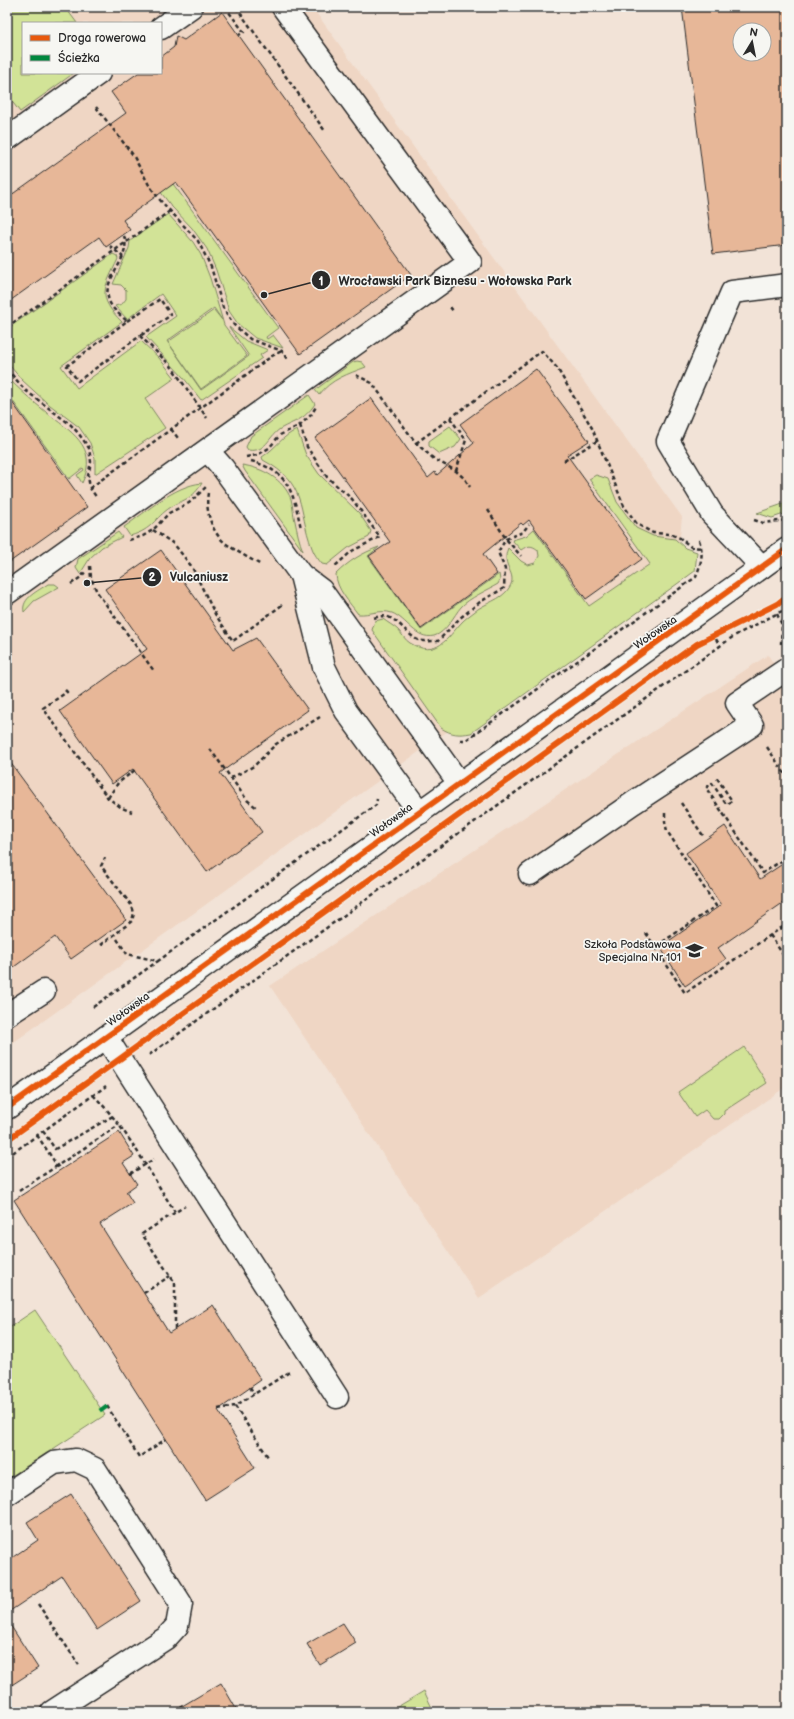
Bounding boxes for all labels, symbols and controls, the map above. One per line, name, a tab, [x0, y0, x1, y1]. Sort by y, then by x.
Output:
legend	[22, 22, 162, 74]
north arrow	[732, 22, 772, 62]
text: N	[748, 26, 759, 40]
text: Droga rowerowa	[58, 31, 146, 46]
text: Ścieżka	[58, 49, 100, 66]
callout: Wrocławski Park Biznesu - Wołowska Park	[311, 268, 580, 292]
text: 1	[318, 274, 324, 289]
text: Wrocławski Park Biznesu - Wołowska Park	[338, 274, 572, 289]
callout: Vulcaniusz	[142, 565, 237, 589]
text: 2	[148, 570, 156, 585]
text: Vulcaniusz	[170, 570, 228, 585]
street label: Wołowska	[631, 613, 679, 652]
street label: Wołowska	[367, 801, 415, 840]
place label: Szkoła Podstawowa Specjalna Nr 101	[584, 938, 681, 964]
school or university icon: Szkoła Podstawowa Specjalna Nr 101	[684, 940, 704, 960]
street label: Wołowska	[104, 990, 152, 1029]

